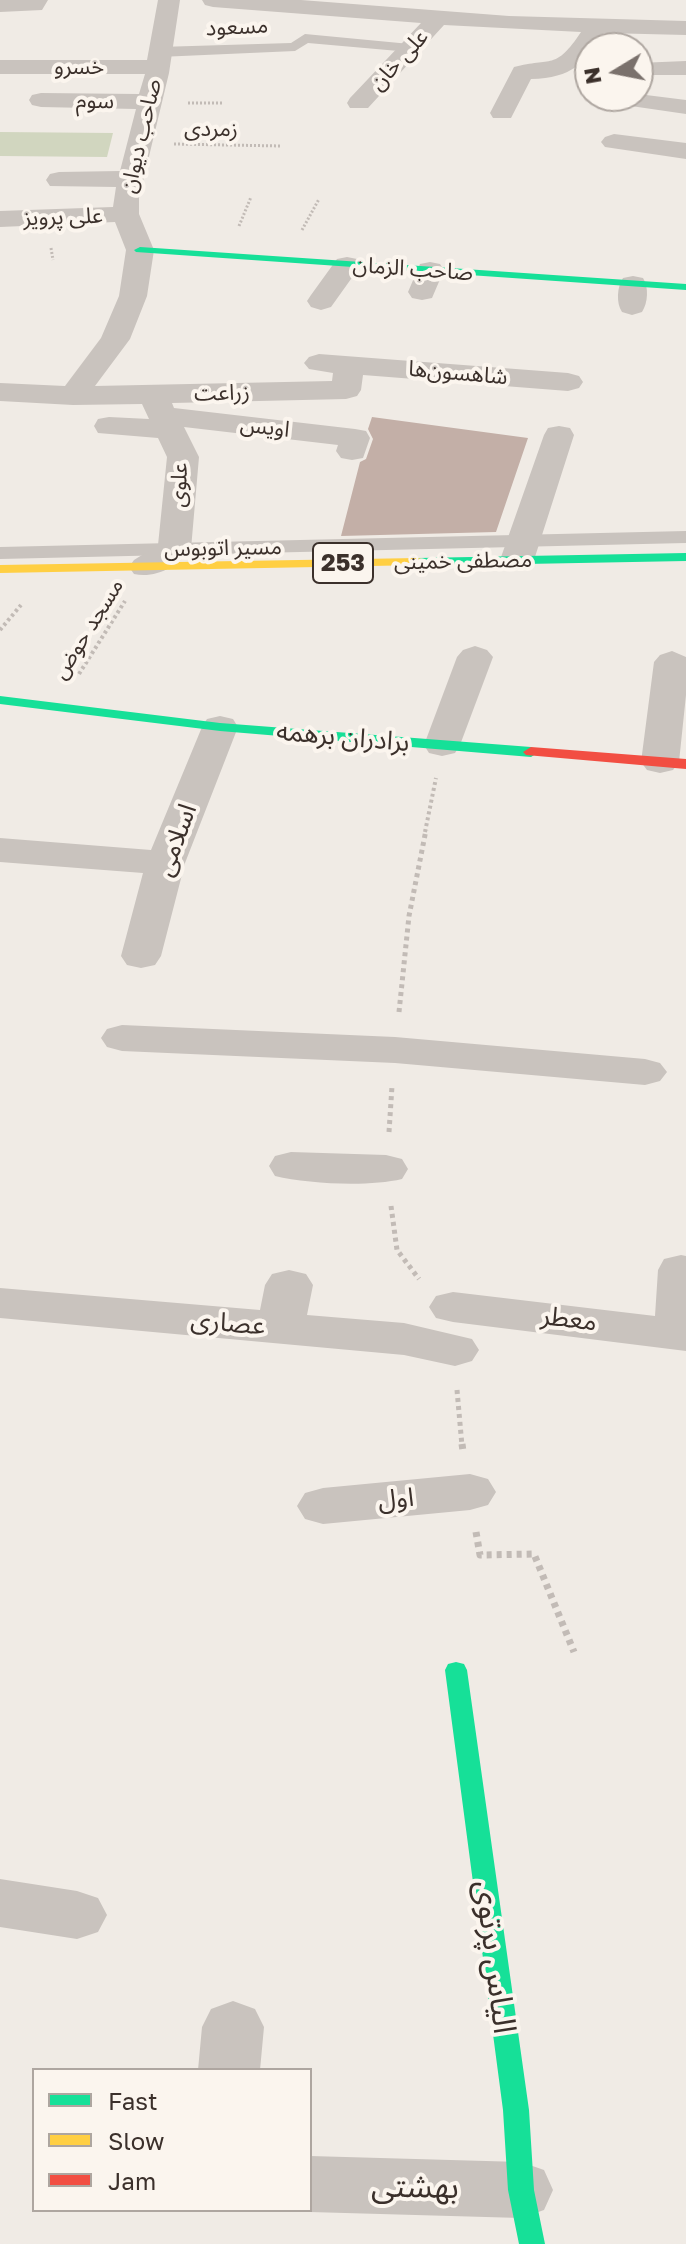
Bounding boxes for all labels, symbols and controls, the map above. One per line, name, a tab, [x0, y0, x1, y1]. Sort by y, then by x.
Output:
street label: مسعود	[205, 12, 269, 42]
street label: علی خان	[364, 24, 434, 96]
north arrow	[574, 32, 654, 112]
street label: خسرو	[54, 54, 104, 80]
text: N	[577, 65, 607, 86]
street label: صاحب دیوان	[115, 76, 167, 196]
street label: سوم	[76, 87, 114, 115]
street label: زمردی	[184, 115, 238, 143]
street label: علی پرویز	[23, 202, 103, 232]
street label: صاحب الزمان	[352, 252, 474, 286]
street label: شاهسون‌ها	[407, 356, 509, 390]
street label: زراعت	[194, 379, 250, 407]
street label: اویس	[239, 411, 291, 443]
street label: علوی	[165, 462, 193, 508]
street label: مسیر اتوبوس	[164, 534, 282, 562]
road number: 253	[313, 543, 373, 583]
street label: مصطفی خمینی	[394, 547, 532, 575]
street label: مسجد حوض	[47, 574, 129, 684]
street label: برادران برهمه	[275, 716, 411, 758]
street label: اسلامی	[149, 799, 203, 881]
street label: معطر	[539, 1300, 599, 1338]
street label: عصاری	[189, 1304, 267, 1342]
street label: اول	[377, 1482, 415, 1516]
street label: الیاس پرتوی	[467, 1878, 523, 2036]
legend	[32, 2068, 312, 2212]
text: Fast	[108, 2086, 158, 2115]
text: Slow	[108, 2126, 164, 2155]
text: Jam	[108, 2166, 156, 2195]
street label: بهشتی	[371, 2167, 459, 2207]

